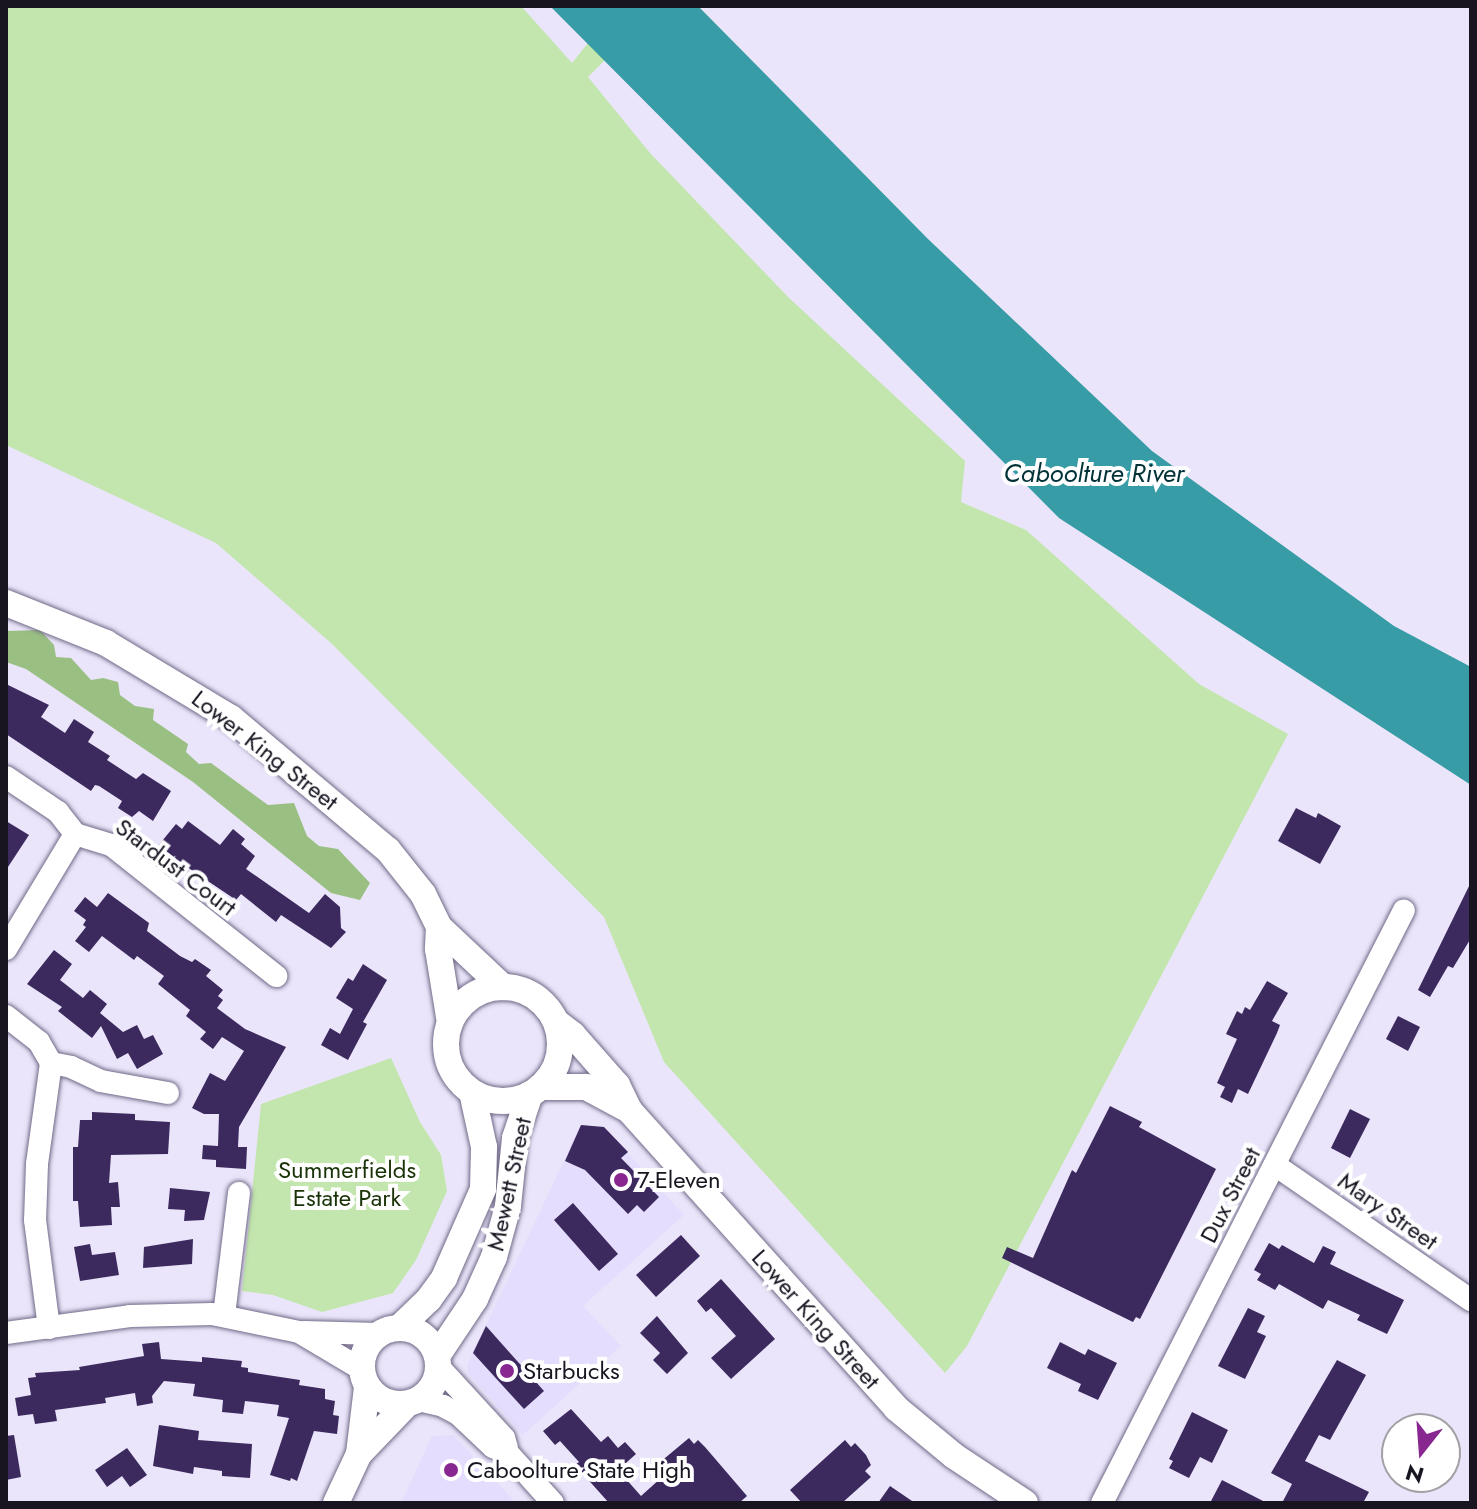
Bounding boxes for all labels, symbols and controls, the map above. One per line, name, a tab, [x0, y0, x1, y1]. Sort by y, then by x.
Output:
water label: Caboolture River	[1004, 458, 1184, 490]
street label: Lower King Street	[186, 684, 344, 816]
street label: Stardust Court	[110, 812, 242, 922]
street label: Mewett Street	[481, 1115, 537, 1253]
street label: Dux Street	[1194, 1142, 1266, 1248]
park label: Summerfields Estate Park	[278, 1156, 416, 1212]
place label: 7-Eleven	[637, 1166, 721, 1194]
street label: Mary Street	[1333, 1166, 1443, 1256]
marker: 7-Eleven	[612, 1171, 630, 1189]
street label: Lower King Street	[746, 1243, 886, 1395]
place label: Starbucks	[523, 1357, 620, 1385]
marker: Starbucks	[498, 1362, 516, 1380]
north arrow	[1381, 1413, 1461, 1493]
place label: Caboolture State High	[467, 1456, 692, 1484]
text: N	[1402, 1456, 1428, 1492]
marker: Caboolture State High	[442, 1461, 460, 1479]

